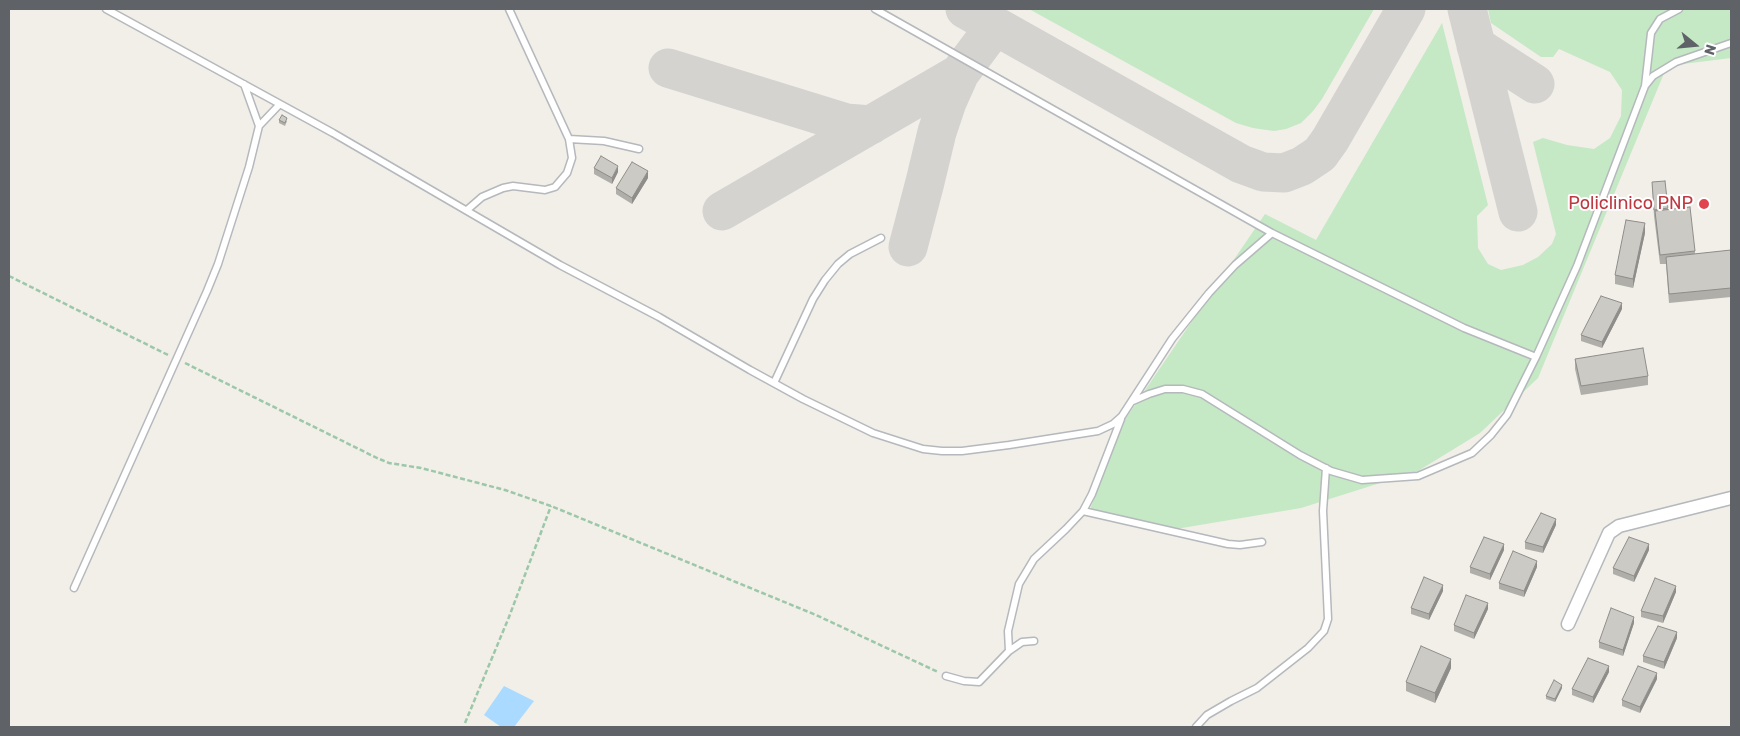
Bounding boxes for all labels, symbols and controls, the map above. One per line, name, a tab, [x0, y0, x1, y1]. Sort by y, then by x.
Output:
north arrow	[1670, 20, 1720, 70]
text: N	[1700, 42, 1719, 57]
place label: Policlinico PNP	[1568, 193, 1693, 215]
marker: Policlinico PNP	[1697, 197, 1711, 211]

